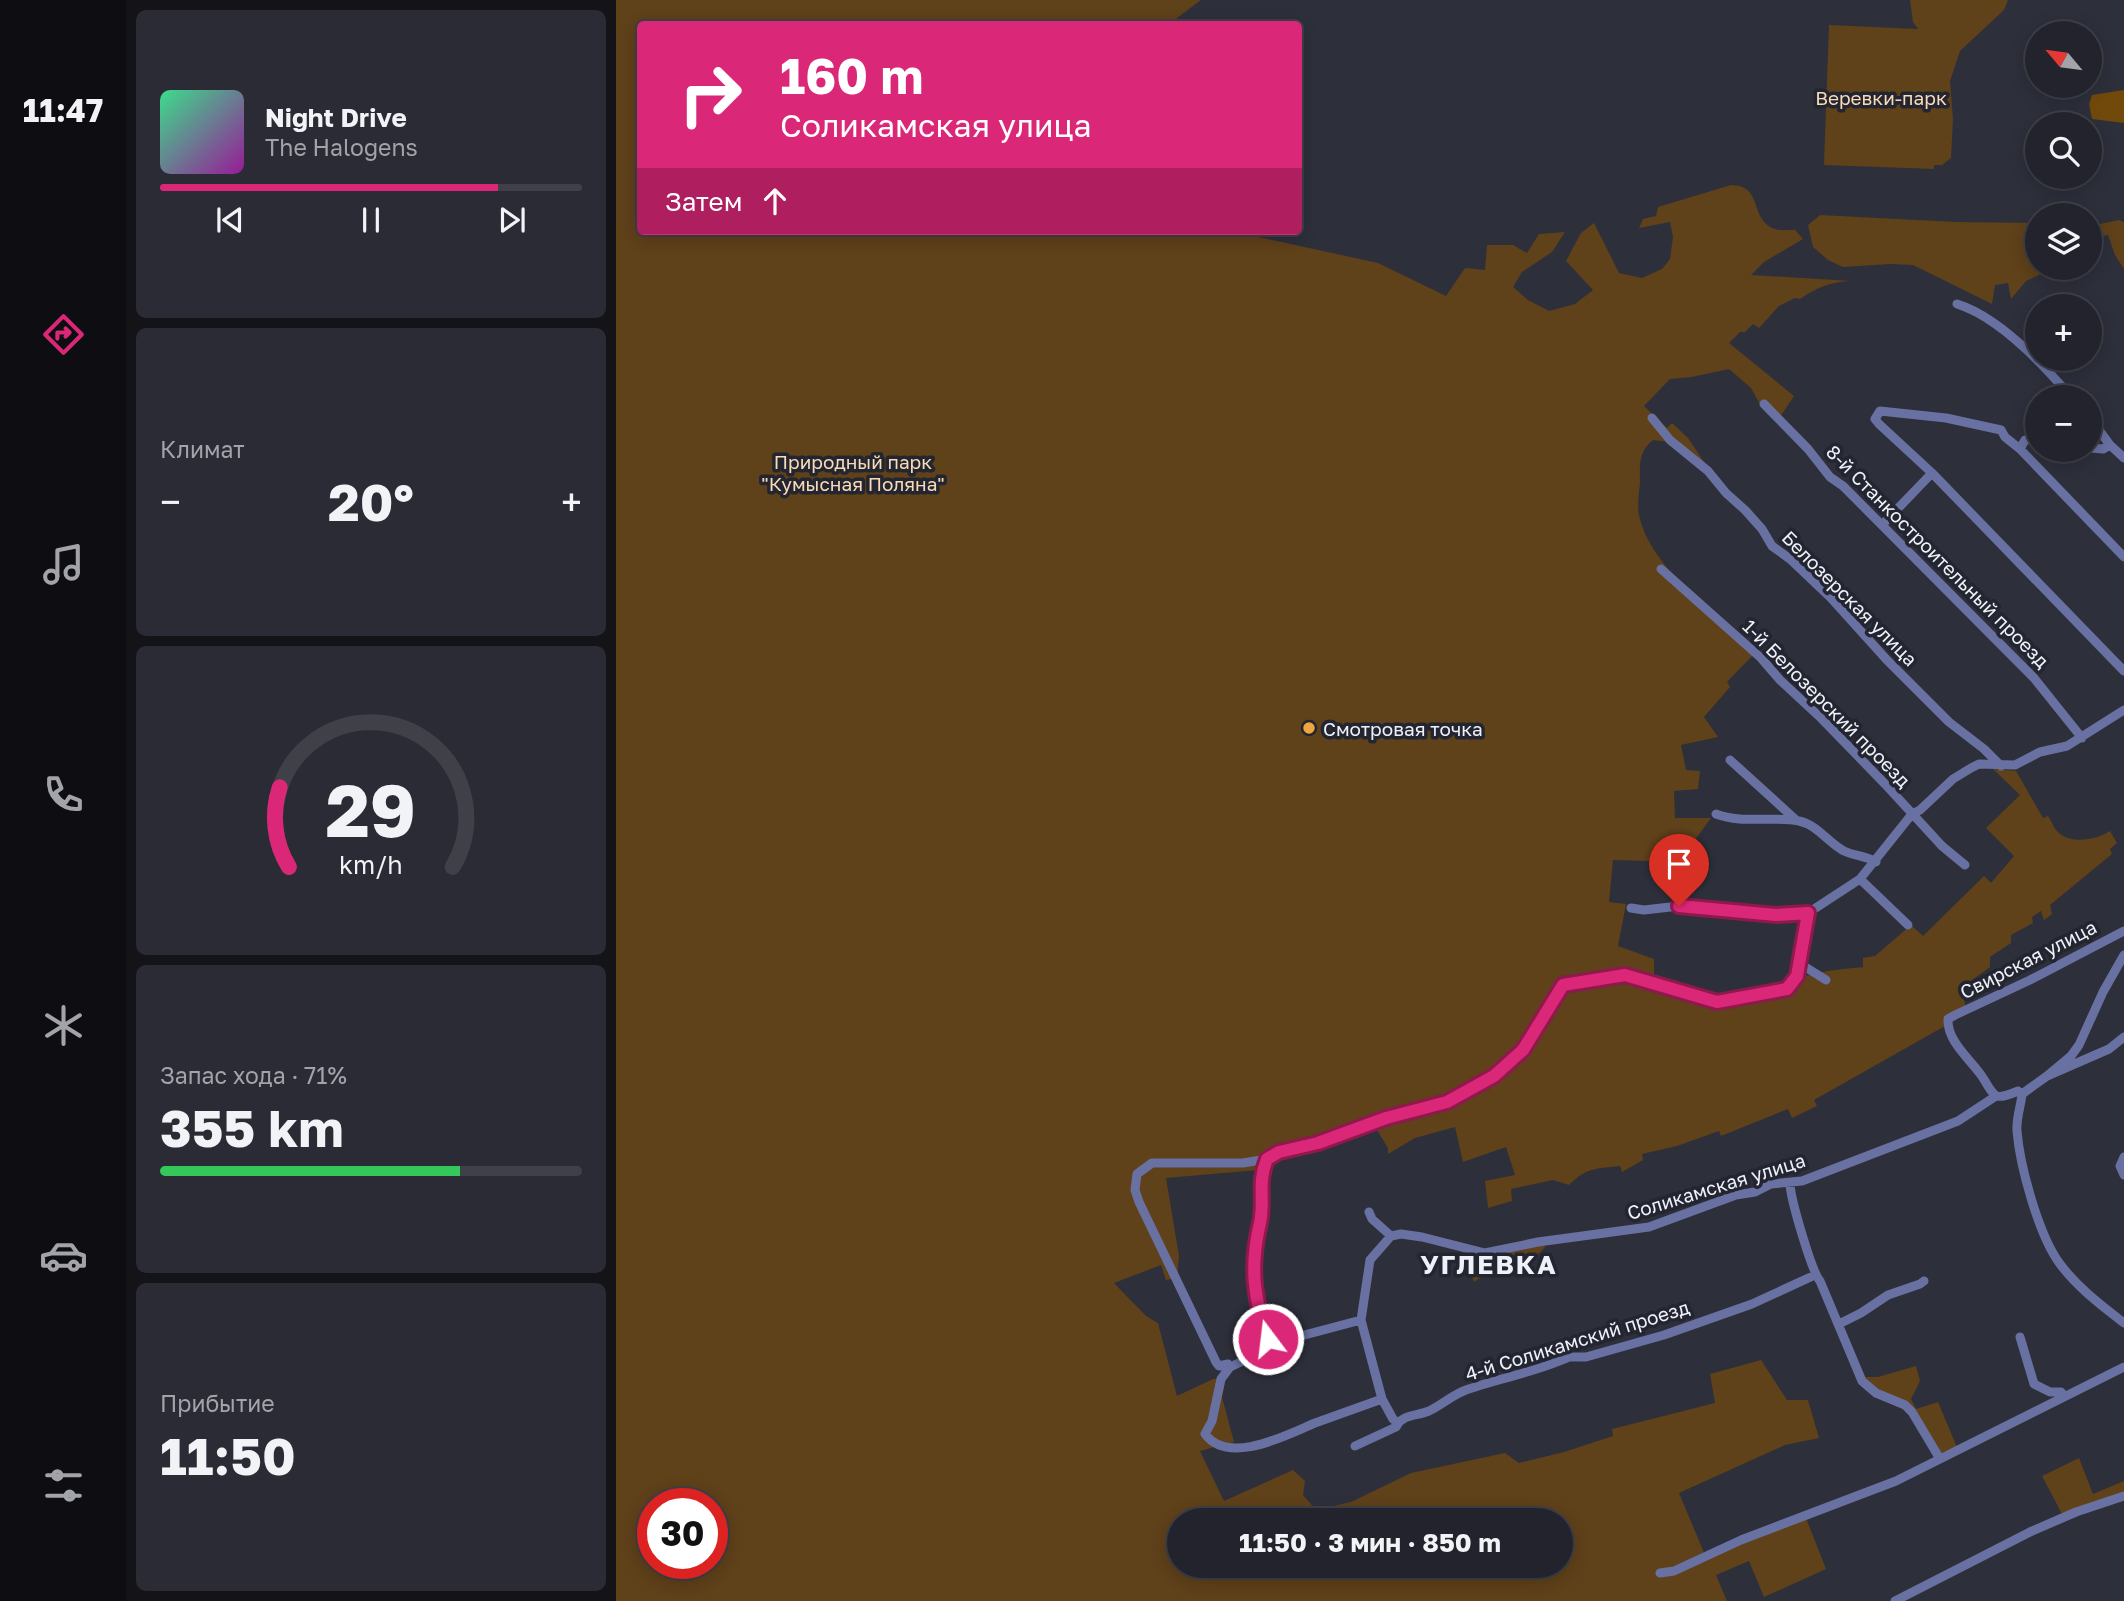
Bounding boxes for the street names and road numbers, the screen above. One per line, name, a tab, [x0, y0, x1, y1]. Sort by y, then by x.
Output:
street label: 8-й Станкостроительный проезд	[1822, 440, 2054, 672]
street label: Белозерская улица	[1778, 526, 1922, 670]
street label: 1-й Белозерский проезд	[1738, 614, 1916, 792]
street label: Свирская улица	[1956, 915, 2100, 1003]
street label: Соликамская улица	[1624, 1148, 1808, 1224]
street label: 4-й Соликамский проезд	[1462, 1295, 1692, 1385]

